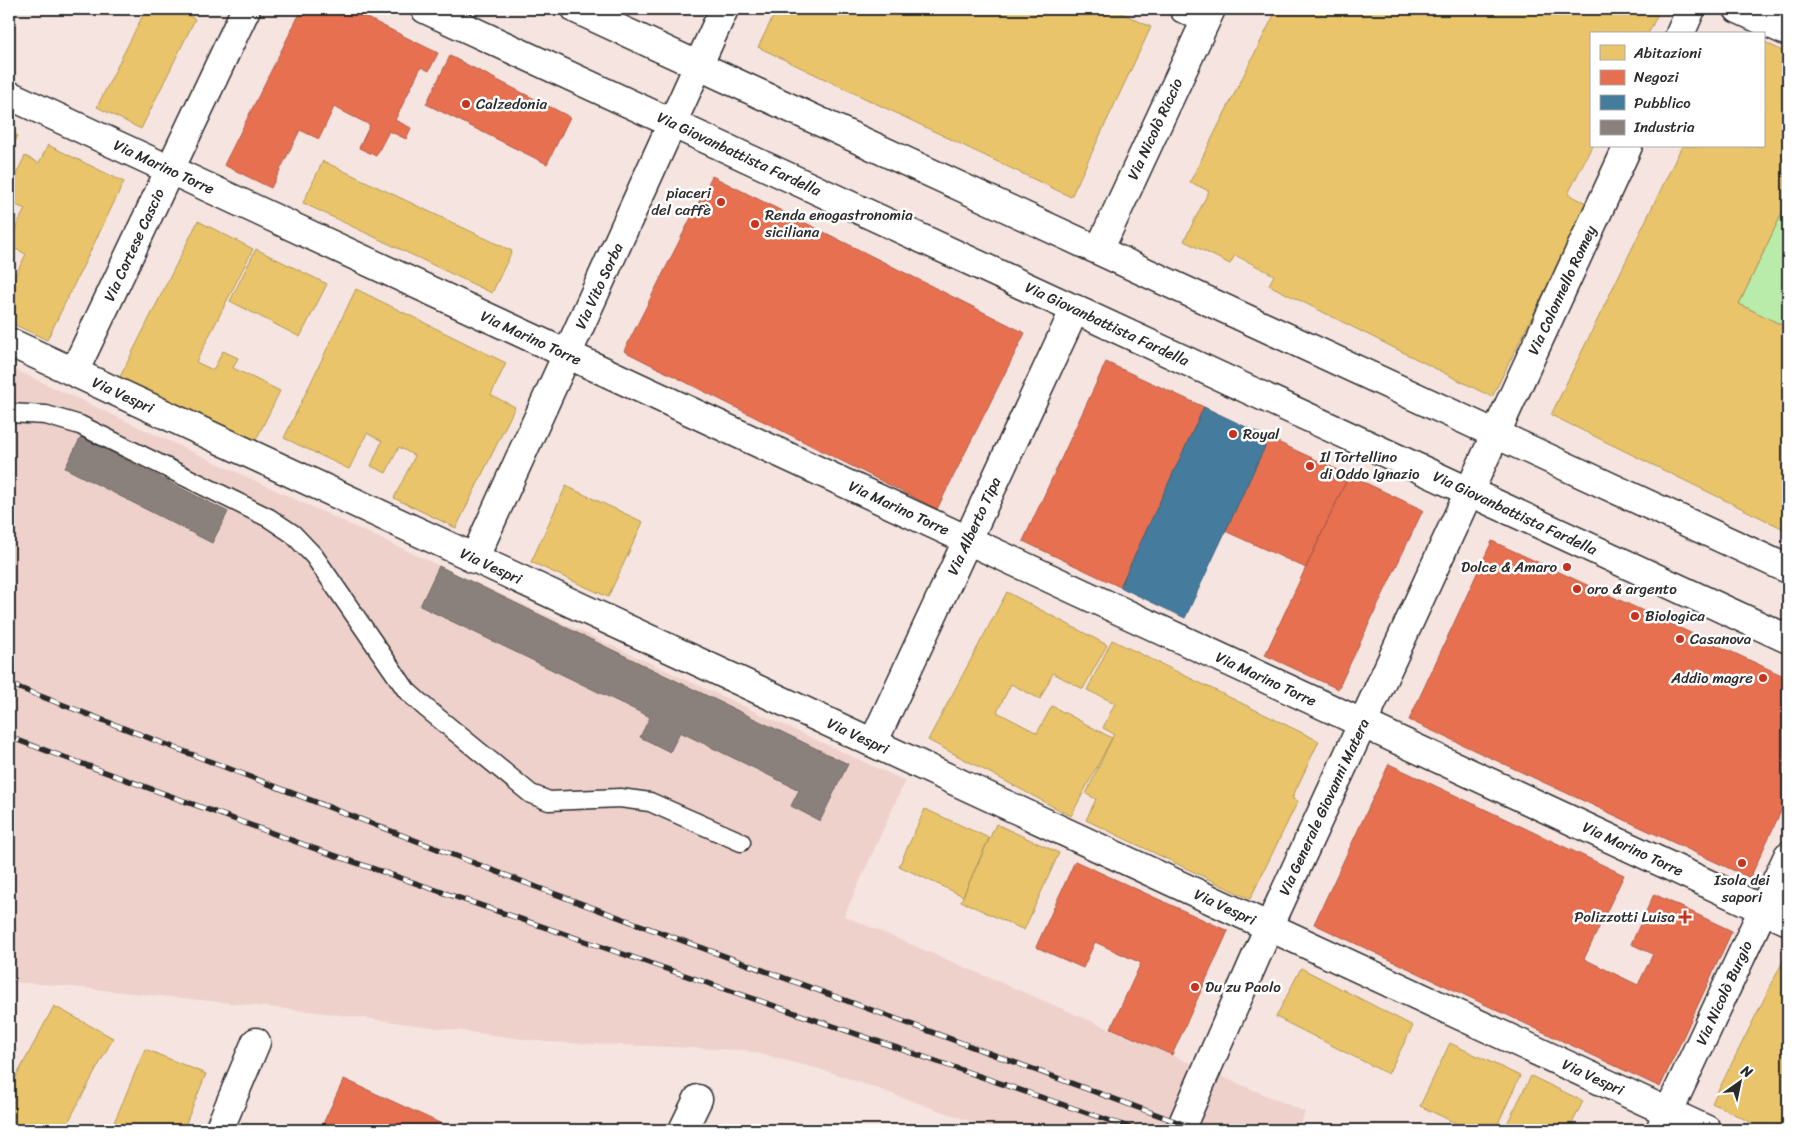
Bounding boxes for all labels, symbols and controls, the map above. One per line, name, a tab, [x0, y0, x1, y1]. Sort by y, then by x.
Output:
legend	[1590, 32, 1764, 148]
text: Abitazioni	[1633, 40, 1702, 66]
text: Negozi	[1634, 64, 1679, 90]
street label: Via Nicolò Riccio	[1120, 73, 1190, 184]
text: Pubblico	[1634, 90, 1691, 116]
place label: Calzedonia	[476, 91, 548, 117]
marker: Calzedonia	[460, 98, 472, 110]
street label: Via Giovanbattista Fardella	[653, 104, 826, 204]
text: Industria	[1633, 114, 1695, 140]
street label: Via Marino Torre	[109, 132, 219, 202]
place label: piaceri del caffè	[651, 180, 712, 223]
street label: Via Cortese Cascio	[96, 184, 172, 306]
marker: piaceri del caffè	[715, 196, 727, 208]
place label: Renda enogastronomia siciliana	[764, 202, 913, 245]
marker: Renda enogastronomia siciliana	[749, 218, 761, 230]
street label: Via Colonnello Romey	[1520, 221, 1604, 359]
street label: Via Vito Sorba	[568, 238, 631, 334]
street label: Via Giovanbattista Fardella	[1021, 274, 1194, 374]
street label: Via Marino Torre	[476, 303, 586, 373]
street label: Via Vespri	[88, 369, 159, 421]
place label: Royal	[1243, 421, 1280, 447]
marker: Royal	[1227, 428, 1239, 440]
place label: Il Tortellino di Oddo Ignazio	[1319, 444, 1420, 487]
marker: Il Tortellino di Oddo Ignazio	[1304, 460, 1316, 472]
street label: Via Giovanbattista Fardella	[1429, 463, 1602, 563]
street label: Via Alberto Tipa	[940, 472, 1008, 580]
street label: Via Marino Torre	[844, 473, 954, 543]
street label: Via Vespri	[456, 540, 527, 592]
place label: Dolce & Amaro	[1461, 554, 1557, 580]
marker: Dolce & Amaro	[1561, 561, 1573, 573]
place label: oro & argento	[1587, 576, 1677, 602]
marker: oro & argento	[1571, 583, 1583, 595]
place label: Biologica	[1645, 603, 1705, 629]
marker: Biologica	[1629, 610, 1641, 622]
place label: Casanova	[1690, 626, 1752, 652]
marker: Casanova	[1674, 633, 1686, 645]
street label: Via Marino Torre	[1211, 644, 1321, 714]
place label: Addio magre	[1670, 665, 1753, 691]
marker: Addio magre	[1757, 672, 1769, 684]
street label: Via Vespri	[823, 710, 894, 762]
street label: Via Generale Giovanni Matera	[1271, 714, 1377, 900]
street label: Via Marino Torre	[1578, 814, 1688, 884]
marker: Isola dei sapori	[1736, 857, 1748, 869]
place label: Isola dei sapori	[1713, 867, 1771, 910]
street label: Via Vespri	[1190, 881, 1261, 933]
place label: Polizzotti Luisa	[1574, 904, 1675, 930]
marker: Polizzotti Luisa	[1679, 911, 1691, 923]
street label: Via Nicolò Burgio	[1688, 936, 1760, 1050]
place label: Du zu Paolo	[1205, 974, 1281, 1000]
marker: Du zu Paolo	[1189, 981, 1201, 993]
street label: Via Vespri	[1558, 1051, 1629, 1103]
north arrow	[1714, 1056, 1764, 1106]
text: N	[1735, 1058, 1758, 1085]

